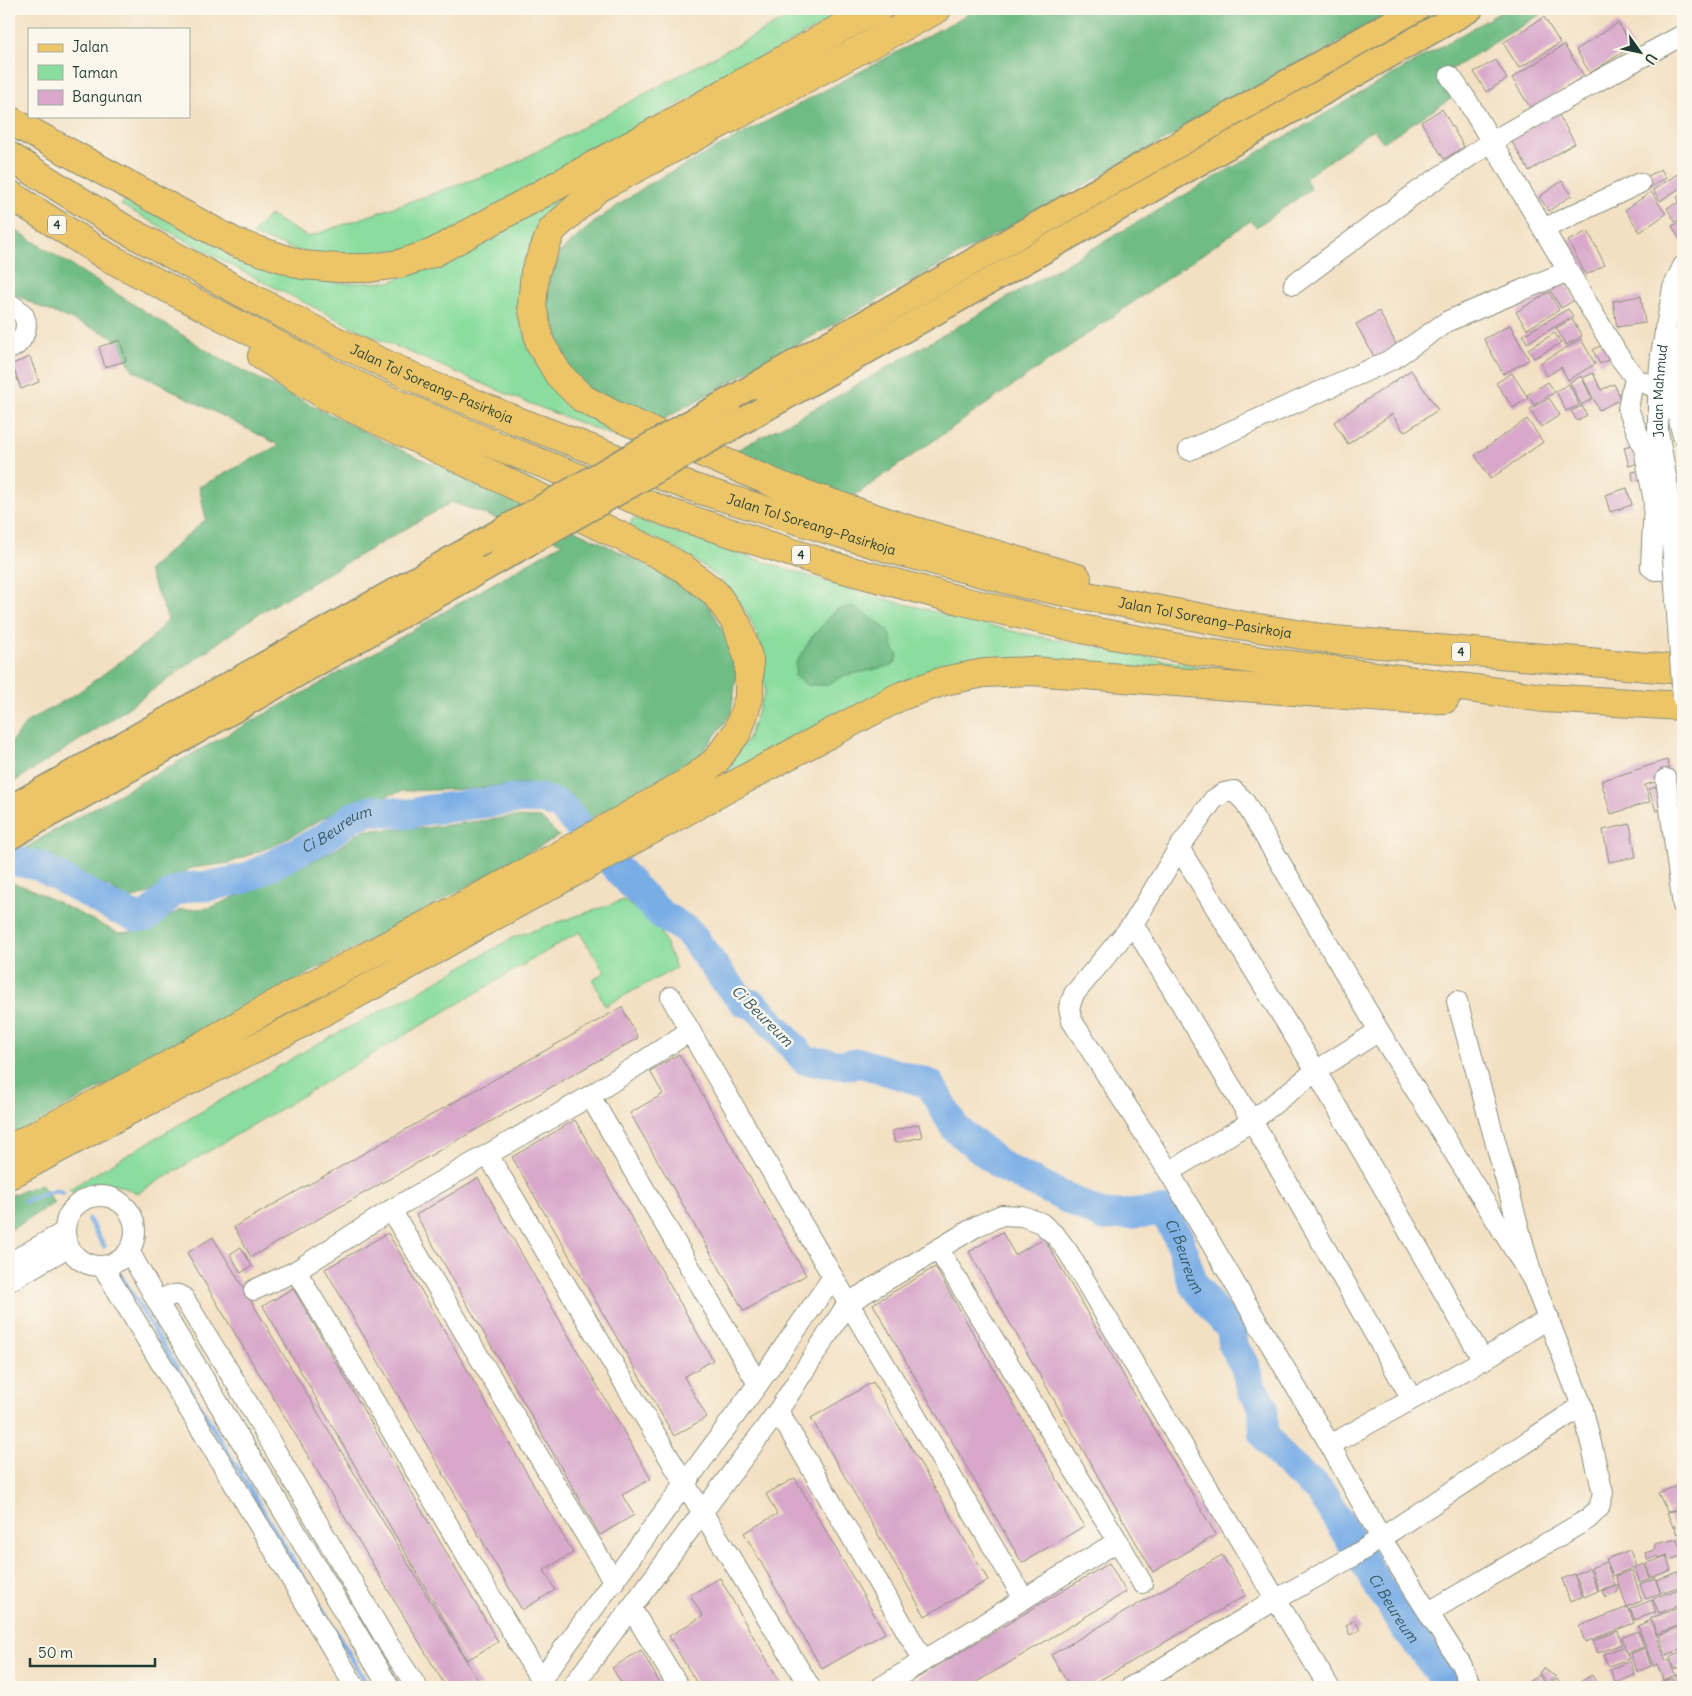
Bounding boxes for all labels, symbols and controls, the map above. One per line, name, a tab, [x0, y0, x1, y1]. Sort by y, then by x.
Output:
legend	[28, 28, 190, 118]
north arrow	[1614, 28, 1664, 78]
text: Jalan	[72, 37, 109, 56]
text: U	[1641, 50, 1661, 68]
text: Taman	[72, 63, 118, 82]
text: Bangunan	[72, 87, 142, 106]
road number: 4	[48, 216, 66, 234]
street label: Jalan Tol Soreang–Pasirkoja	[348, 340, 516, 427]
street label: Jalan Mahmud	[1649, 343, 1672, 439]
street label: Jalan Tol Soreang–Pasirkoja	[725, 490, 898, 559]
road number: 4	[792, 546, 810, 564]
street label: Jalan Tol Soreang–Pasirkoja	[1117, 593, 1293, 642]
road number: 4	[1452, 642, 1470, 662]
water label: Ci Beureum	[298, 801, 374, 857]
water label: Ci Beureum	[728, 981, 798, 1051]
water label: Ci Beureum	[1161, 1215, 1208, 1298]
water label: Ci Beureum	[1364, 1569, 1423, 1647]
scale bar	[30, 1636, 155, 1668]
text: 50 m	[38, 1643, 73, 1662]

